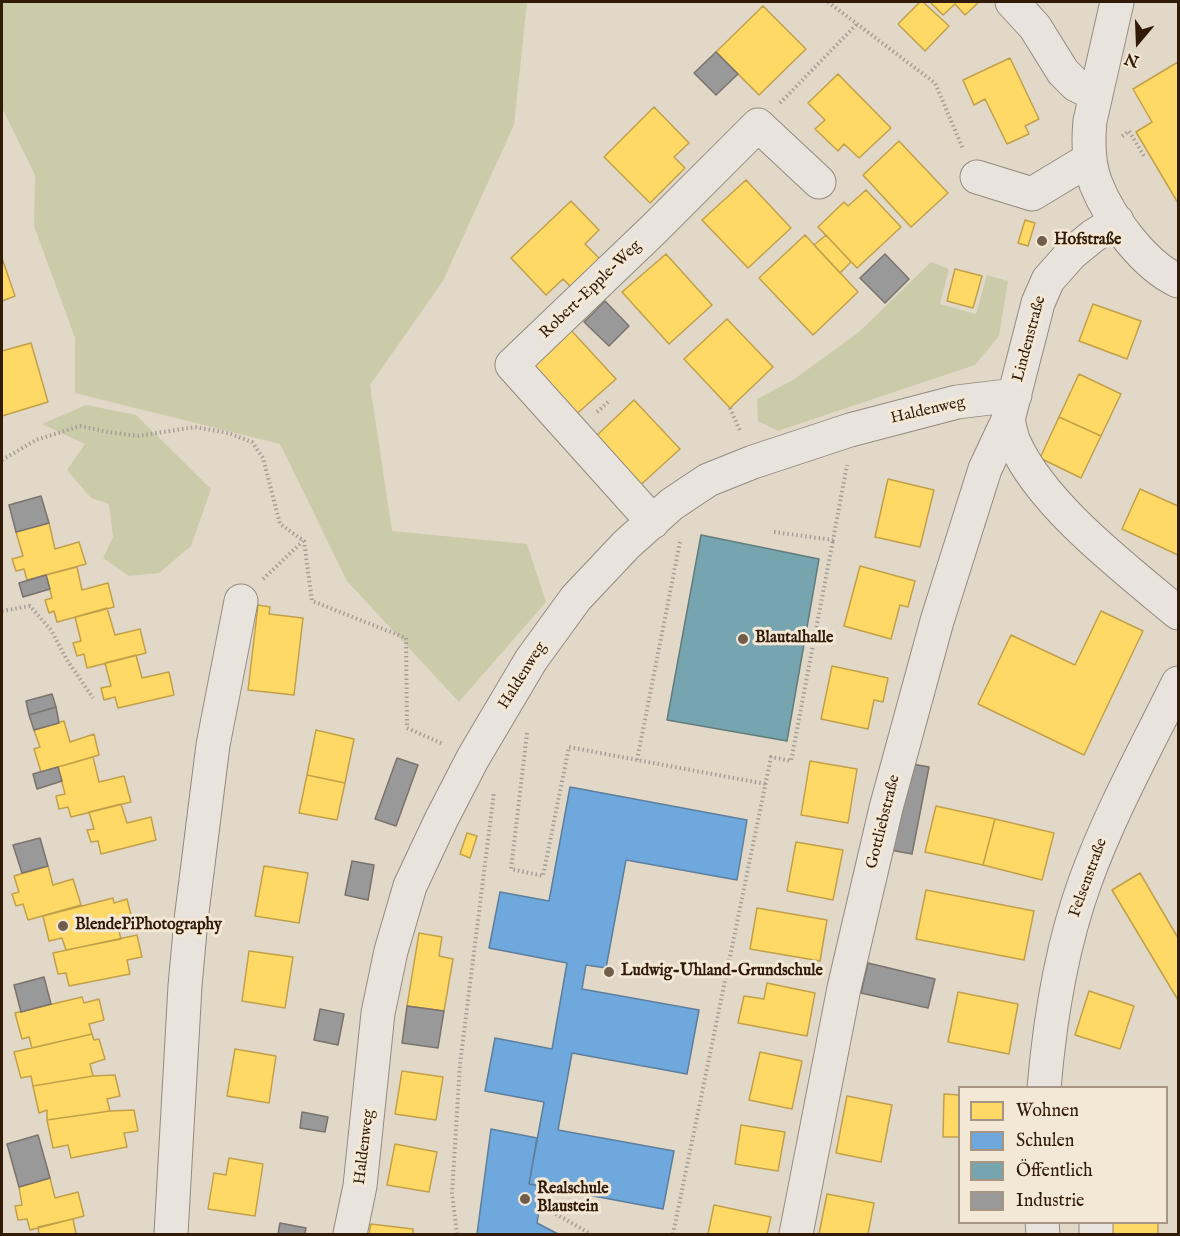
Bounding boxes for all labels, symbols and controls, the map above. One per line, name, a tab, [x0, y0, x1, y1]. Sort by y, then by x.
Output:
north arrow	[1108, 12, 1168, 72]
text: N	[1122, 47, 1142, 71]
place label: Hofstraße	[1054, 231, 1121, 251]
marker: Hofstraße	[1035, 234, 1049, 248]
street label: Robert-Epple-Weg	[536, 237, 646, 343]
street label: Lindenstraße	[1009, 294, 1051, 384]
street label: Haldenweg	[889, 393, 967, 429]
place label: Blautalhalle	[755, 629, 833, 649]
marker: Blautalhalle	[736, 632, 750, 646]
street label: Haldenweg	[495, 639, 551, 713]
street label: Gottliebstraße	[863, 773, 905, 871]
street label: Felsenstraße	[1066, 836, 1112, 920]
place label: BlendePiPhotography	[75, 916, 222, 936]
marker: BlendePiPhotography	[56, 919, 70, 933]
place label: Ludwig-Uhland-Grundschule	[621, 962, 823, 982]
marker: Ludwig-Uhland-Grundschule	[602, 965, 616, 979]
legend	[958, 1086, 1168, 1224]
text: Wohnen	[1016, 1100, 1079, 1123]
street label: Haldenweg	[351, 1108, 379, 1186]
text: Schulen	[1016, 1130, 1074, 1153]
text: Öffentlich	[1016, 1160, 1093, 1183]
place label: Realschule Blaustein	[537, 1180, 609, 1218]
text: Industrie	[1016, 1190, 1084, 1213]
marker: Realschule Blaustein	[518, 1192, 532, 1206]

